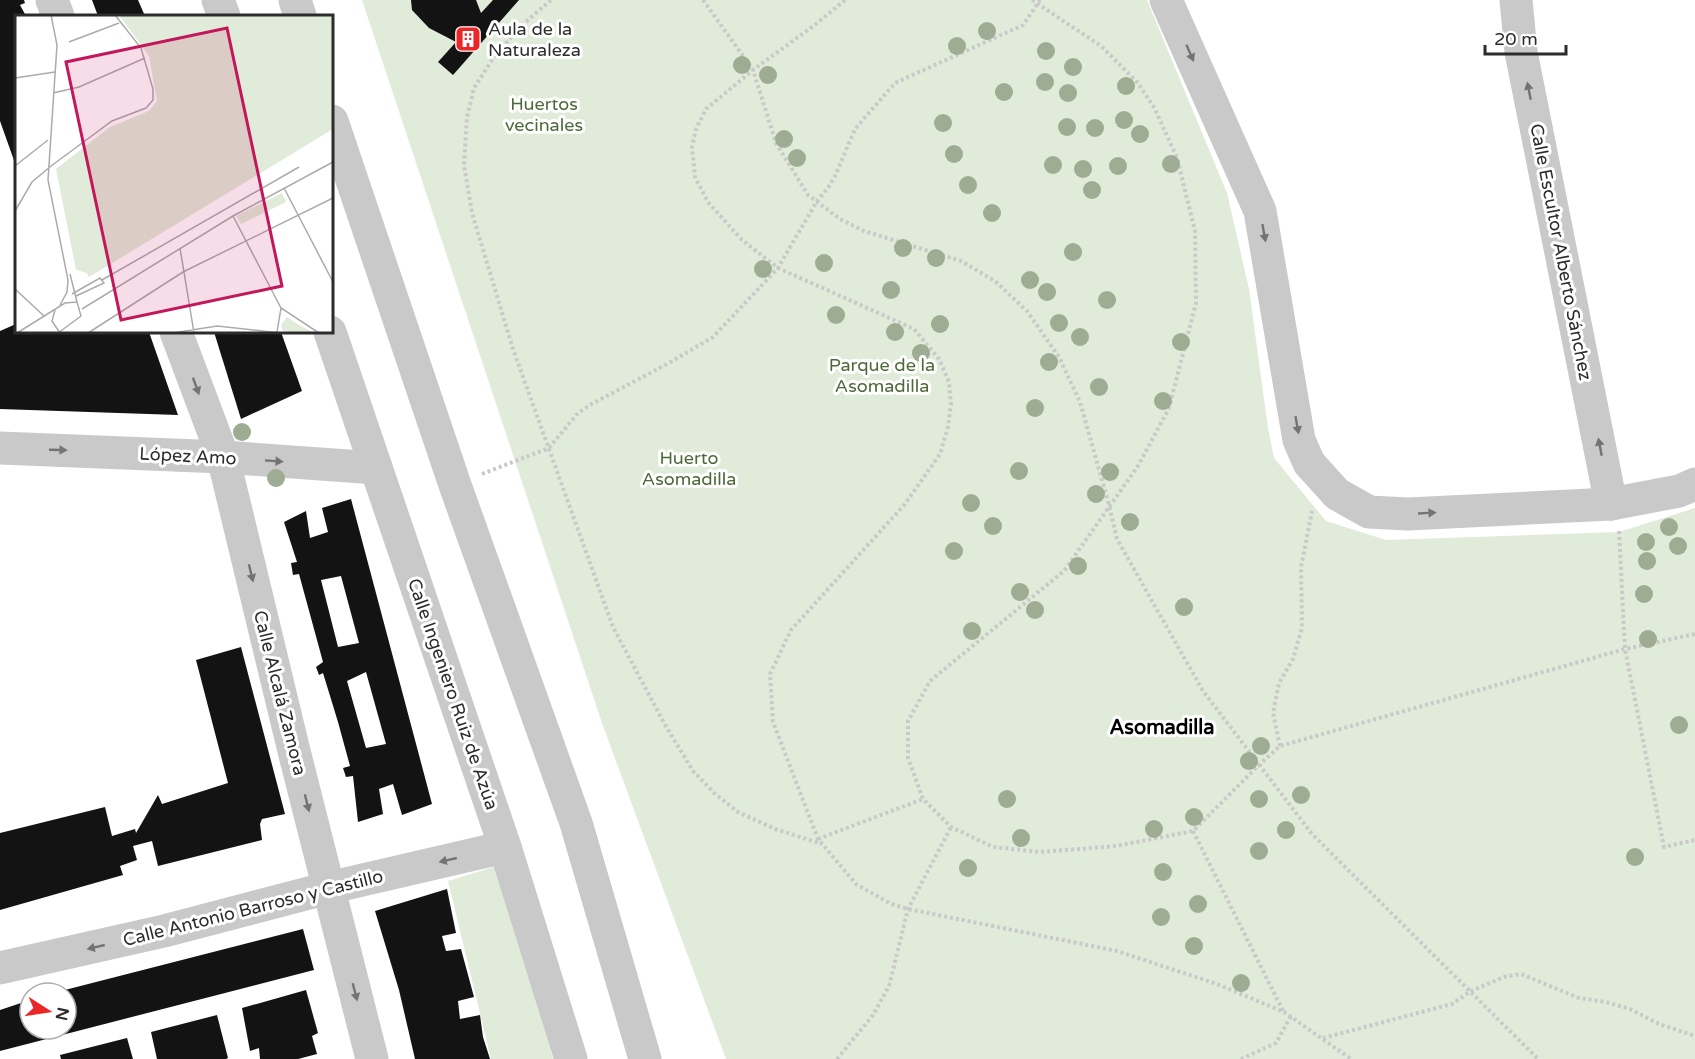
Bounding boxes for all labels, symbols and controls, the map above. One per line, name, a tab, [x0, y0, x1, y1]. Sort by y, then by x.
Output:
inset map	[15, 15, 333, 333]
place label: Aula de la Naturaleza	[488, 18, 581, 61]
scale bar	[1485, 18, 1566, 56]
building icon: Aula de la Naturaleza	[453, 24, 483, 54]
text: 20 m	[1494, 28, 1538, 50]
one-way arrow	[1185, 45, 1195, 63]
one-way arrow	[1524, 81, 1533, 100]
park label: Huertos vecinales	[505, 93, 583, 136]
street label: Calle Escultor Alberto Sánchez	[1525, 122, 1597, 382]
one-way arrow	[1260, 224, 1269, 243]
park label: Parque de la Asomadilla	[829, 354, 935, 397]
one-way arrow	[192, 377, 202, 395]
one-way arrow	[1293, 416, 1302, 435]
one-way arrow	[1594, 437, 1604, 456]
street label: López Amo	[139, 442, 237, 470]
one-way arrow	[49, 446, 68, 455]
park label: Huerto Asomadilla	[642, 447, 736, 490]
one-way arrow	[265, 456, 284, 466]
one-way arrow	[1418, 508, 1437, 517]
one-way arrow	[246, 564, 256, 582]
street label: Calle Ingeniero Ruiz de Azúa	[403, 575, 503, 813]
street label: Calle Alcalá Zamora	[249, 608, 311, 778]
district label: Asomadilla	[1109, 716, 1215, 740]
one-way arrow	[302, 794, 312, 813]
one-way arrow	[439, 855, 457, 865]
street label: Calle Antonio Barroso y Castillo	[121, 865, 385, 951]
one-way arrow	[86, 943, 105, 952]
north arrow	[18, 981, 78, 1041]
one-way arrow	[351, 984, 360, 1002]
text: N	[51, 1006, 73, 1022]

